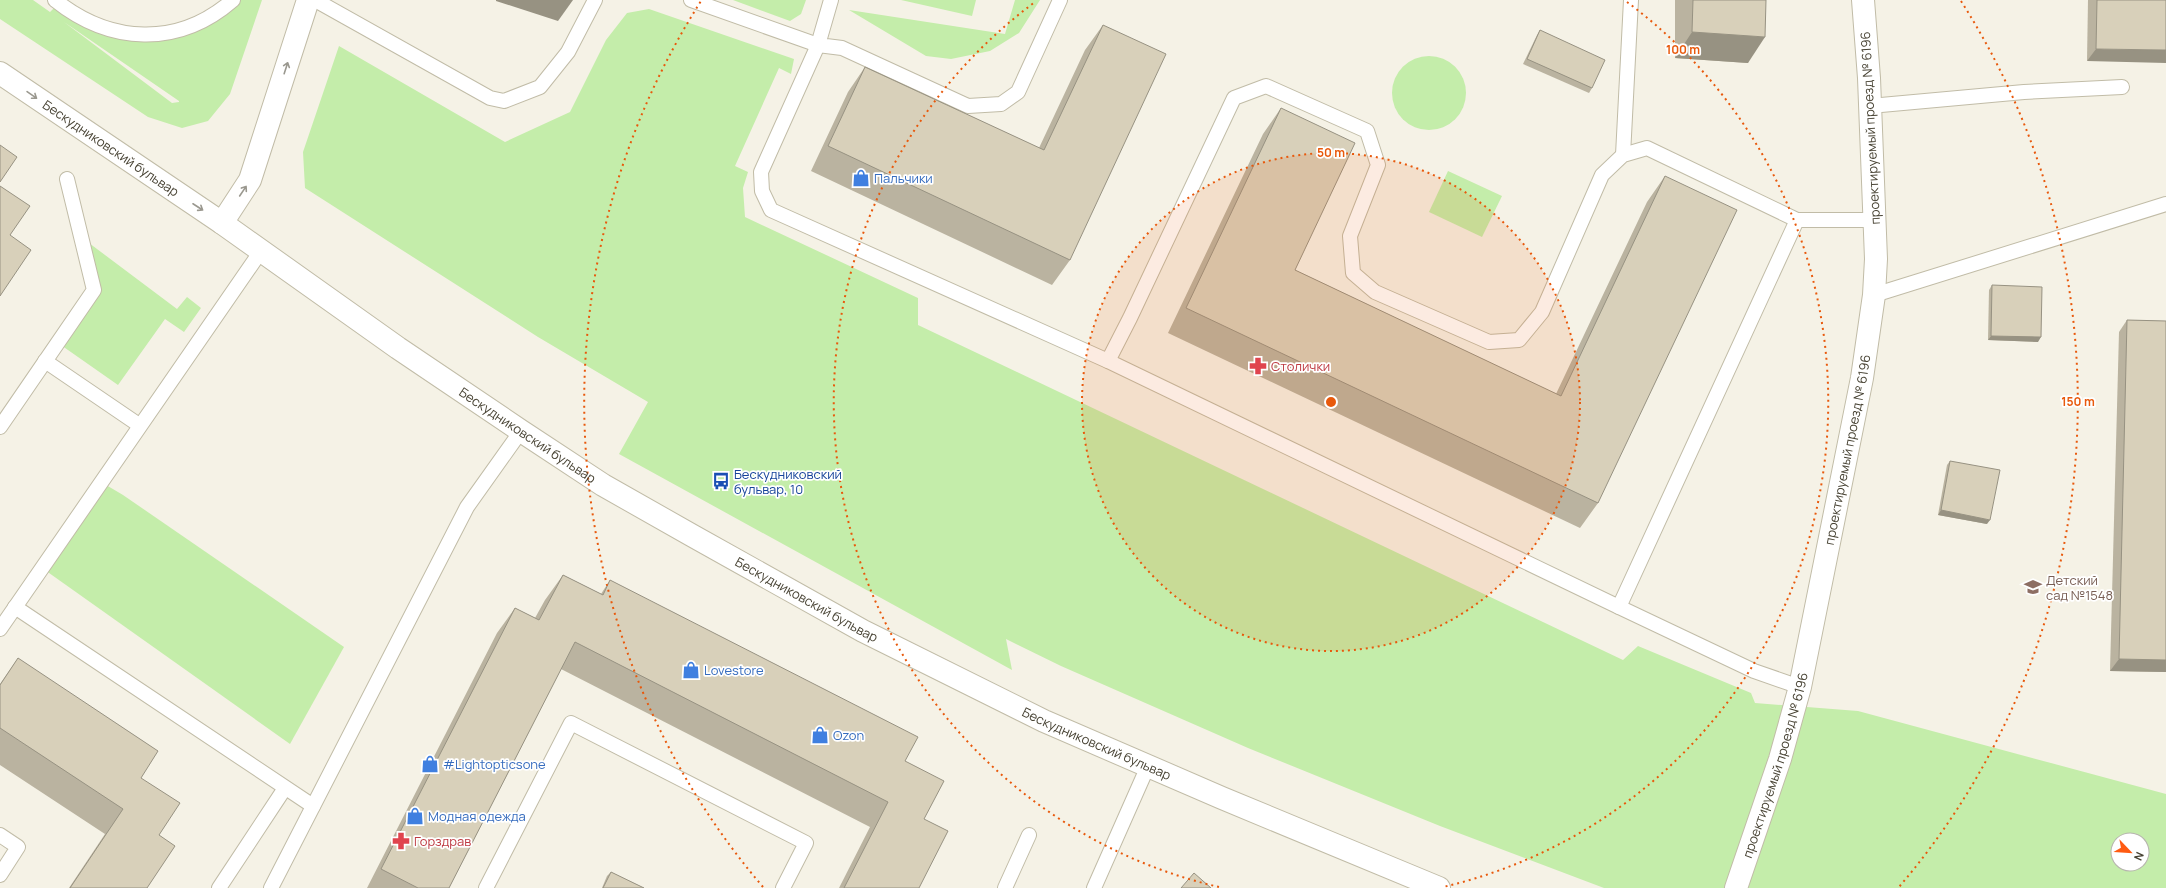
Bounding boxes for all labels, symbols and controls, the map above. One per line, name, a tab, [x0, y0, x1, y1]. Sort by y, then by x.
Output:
street label: проектируемый проезд № 6196	[1856, 31, 1884, 225]
text: 100 m	[1666, 41, 1700, 58]
one-way arrow	[283, 62, 290, 75]
one-way arrow	[26, 91, 37, 99]
street label: Бескудниковский бульвар	[39, 96, 183, 201]
text: 50 m	[1317, 144, 1345, 161]
shop icon: Пальчики	[851, 168, 871, 188]
place label: Пальчики	[874, 169, 933, 187]
one-way arrow	[239, 186, 247, 197]
one-way arrow	[192, 203, 203, 212]
street label: проектируемый проезд № 6196	[1820, 353, 1874, 546]
pharmacy icon: Столички	[1248, 356, 1268, 376]
place label: Столички	[1271, 357, 1330, 375]
street label: Бескудниковский бульвар	[456, 383, 600, 487]
text: 150 m	[2061, 393, 2095, 410]
centre of rings	[1324, 395, 1338, 409]
place label: Бескудниковский бульвар, 10	[734, 465, 842, 498]
bus stop icon: Бескудниковский бульвар, 10	[711, 471, 731, 491]
street label: Бескудниковский бульвар	[732, 552, 881, 646]
place label: Детский сад №1548	[2046, 571, 2113, 604]
school or university icon: Детский сад №1548	[2023, 577, 2043, 597]
shop icon: Lovestore	[681, 660, 701, 680]
place label: Lovestore	[704, 661, 764, 679]
street label: проектируемый проезд № 6196	[1738, 671, 1812, 860]
street label: Бескудниковский бульвар	[1019, 703, 1174, 784]
shop icon: Ozon	[810, 725, 830, 745]
place label: Ozon	[833, 726, 864, 744]
shop icon: #Lightopticsone	[420, 754, 440, 774]
place label: #Lightopticsone	[443, 755, 546, 773]
shop icon: Модная одежда	[405, 806, 425, 826]
place label: Модная одежда	[428, 807, 526, 825]
pharmacy icon: Горздрав	[391, 831, 411, 851]
place label: Горздрав	[414, 832, 471, 850]
north arrow	[2110, 832, 2150, 872]
text: N	[2131, 850, 2148, 863]

